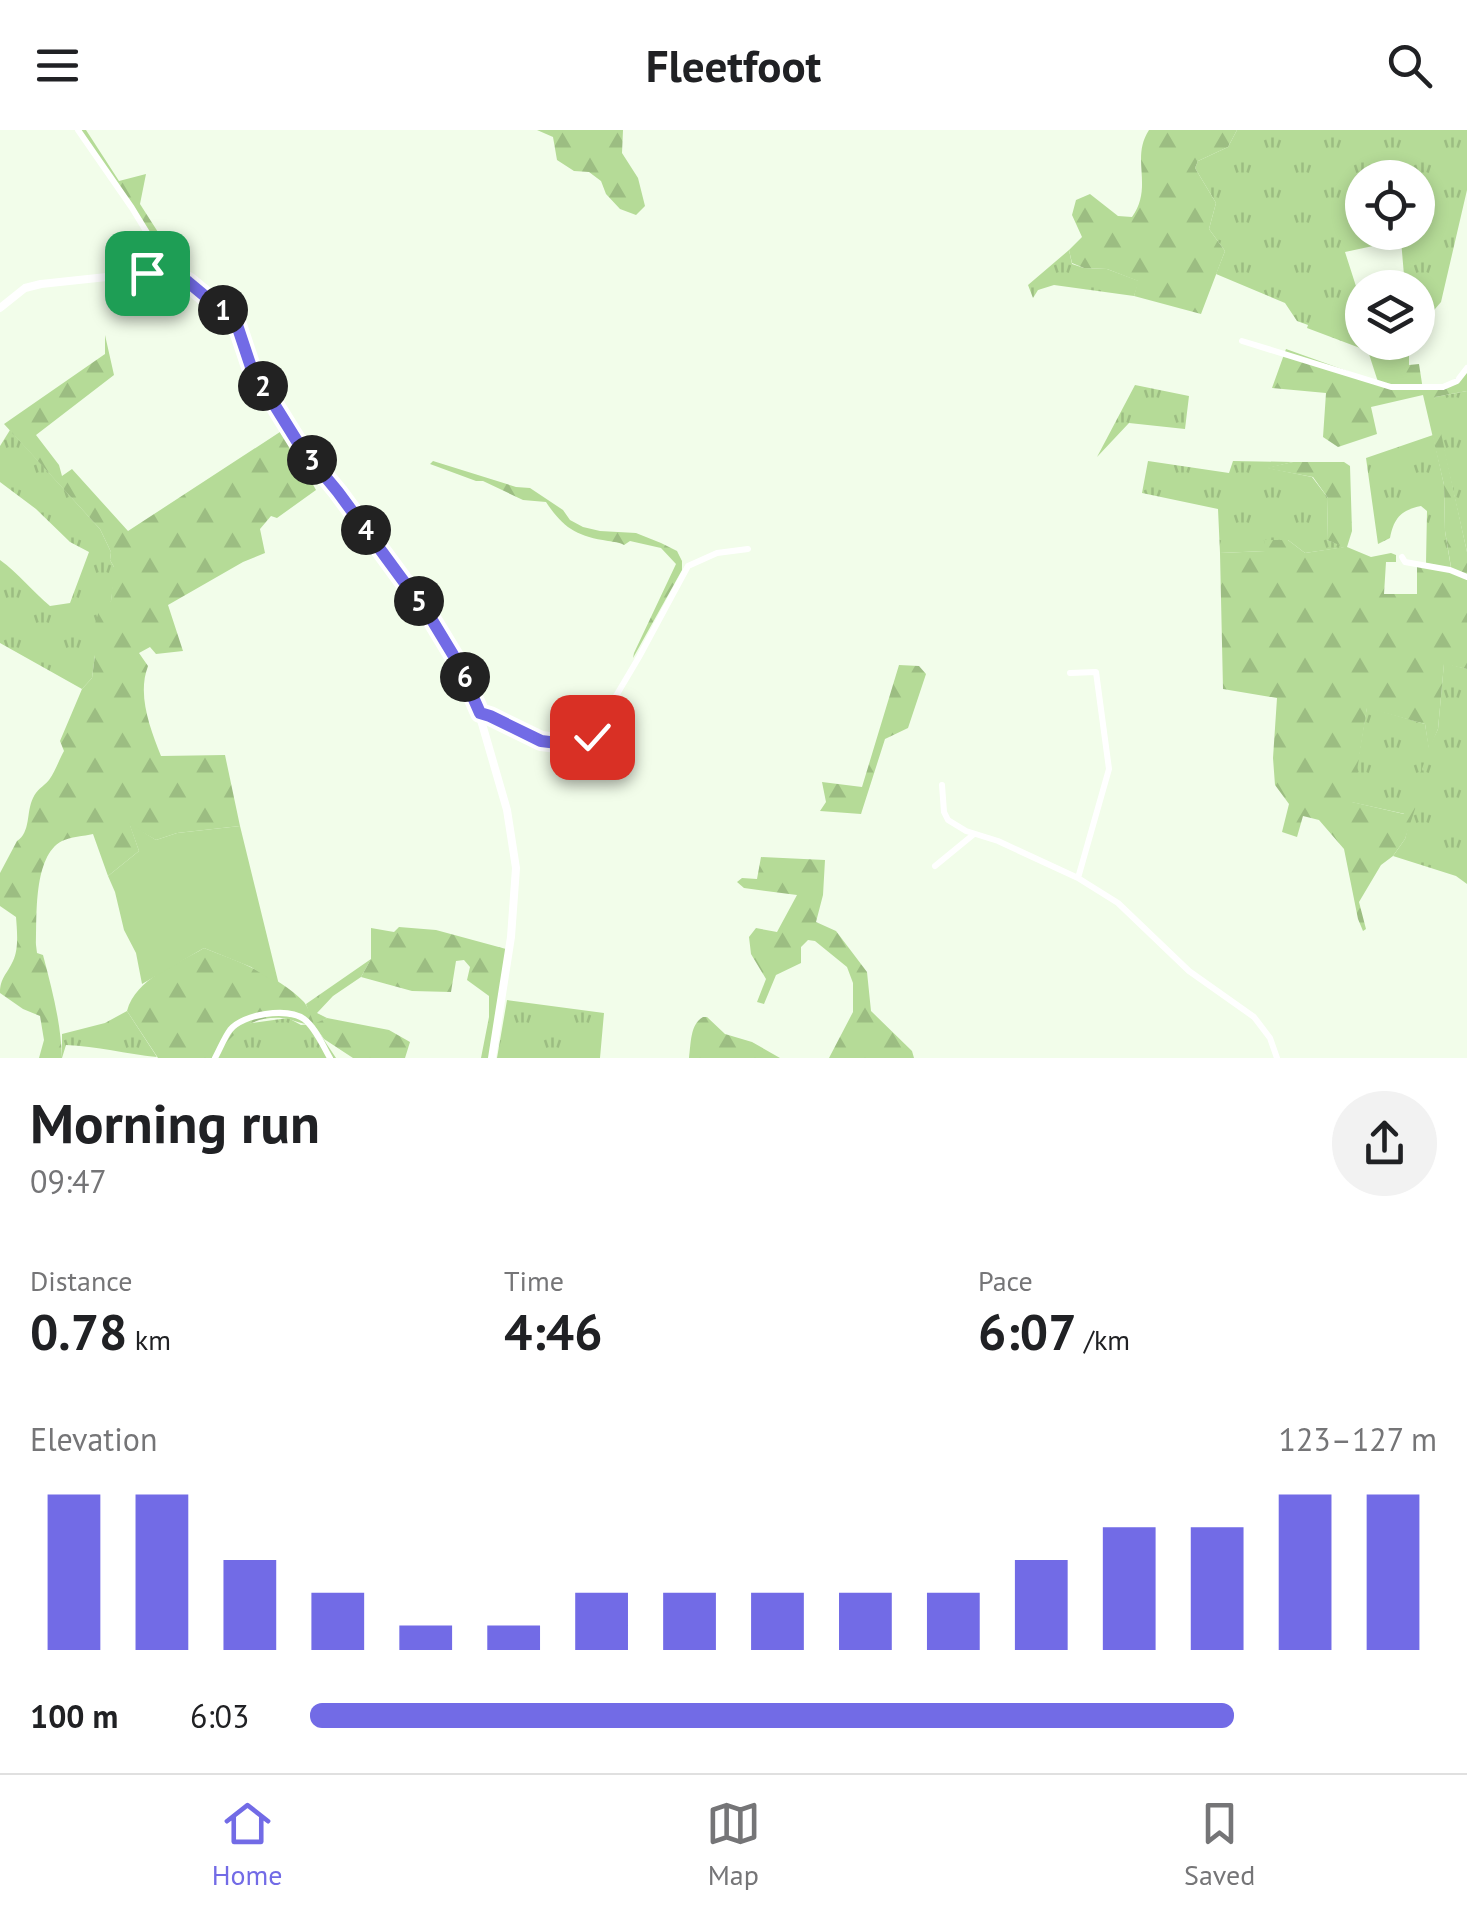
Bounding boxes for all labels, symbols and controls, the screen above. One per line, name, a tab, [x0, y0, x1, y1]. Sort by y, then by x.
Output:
text: Fleetfoot	[646, 36, 821, 94]
icon: menu	[30, 38, 85, 93]
icon: search	[1382, 38, 1437, 93]
map controls	[1345, 160, 1435, 360]
button: locate	[1345, 160, 1435, 250]
pin	[105, 231, 190, 316]
icon: arrive	[120, 246, 175, 301]
button: layers	[1345, 270, 1435, 360]
pin: 1	[198, 285, 248, 335]
text: 1	[215, 291, 231, 328]
pin: 2	[238, 361, 288, 411]
text: 2	[255, 367, 271, 404]
pin: 3	[287, 435, 337, 485]
text: 3	[304, 441, 320, 478]
pin: 4	[341, 505, 391, 555]
text: 4	[358, 511, 374, 548]
pin: 5	[394, 576, 444, 626]
text: 5	[411, 582, 427, 619]
pin: 6	[440, 652, 490, 702]
text: 6	[457, 658, 473, 695]
pin	[550, 695, 635, 780]
icon: check	[565, 710, 620, 765]
text: Morning run	[30, 1087, 320, 1158]
button: share	[1332, 1091, 1437, 1196]
text: 09:47	[30, 1160, 107, 1202]
text: Distance	[30, 1262, 133, 1299]
text: Time	[504, 1262, 564, 1299]
text: Pace	[978, 1262, 1033, 1299]
text: 0.78	[30, 1299, 127, 1364]
text: 4:46	[504, 1299, 603, 1364]
text: 6:07	[978, 1299, 1077, 1364]
text: km	[127, 1321, 171, 1358]
text: /km	[1077, 1321, 1130, 1358]
text: Elevation	[30, 1418, 157, 1460]
text: 123–127 m	[1278, 1418, 1437, 1460]
text: 100 m	[30, 1695, 118, 1737]
text: 6:03	[190, 1695, 249, 1737]
tab: Home	[212, 1796, 282, 1893]
tab: Map	[706, 1796, 761, 1893]
tab: Saved	[1184, 1796, 1255, 1893]

